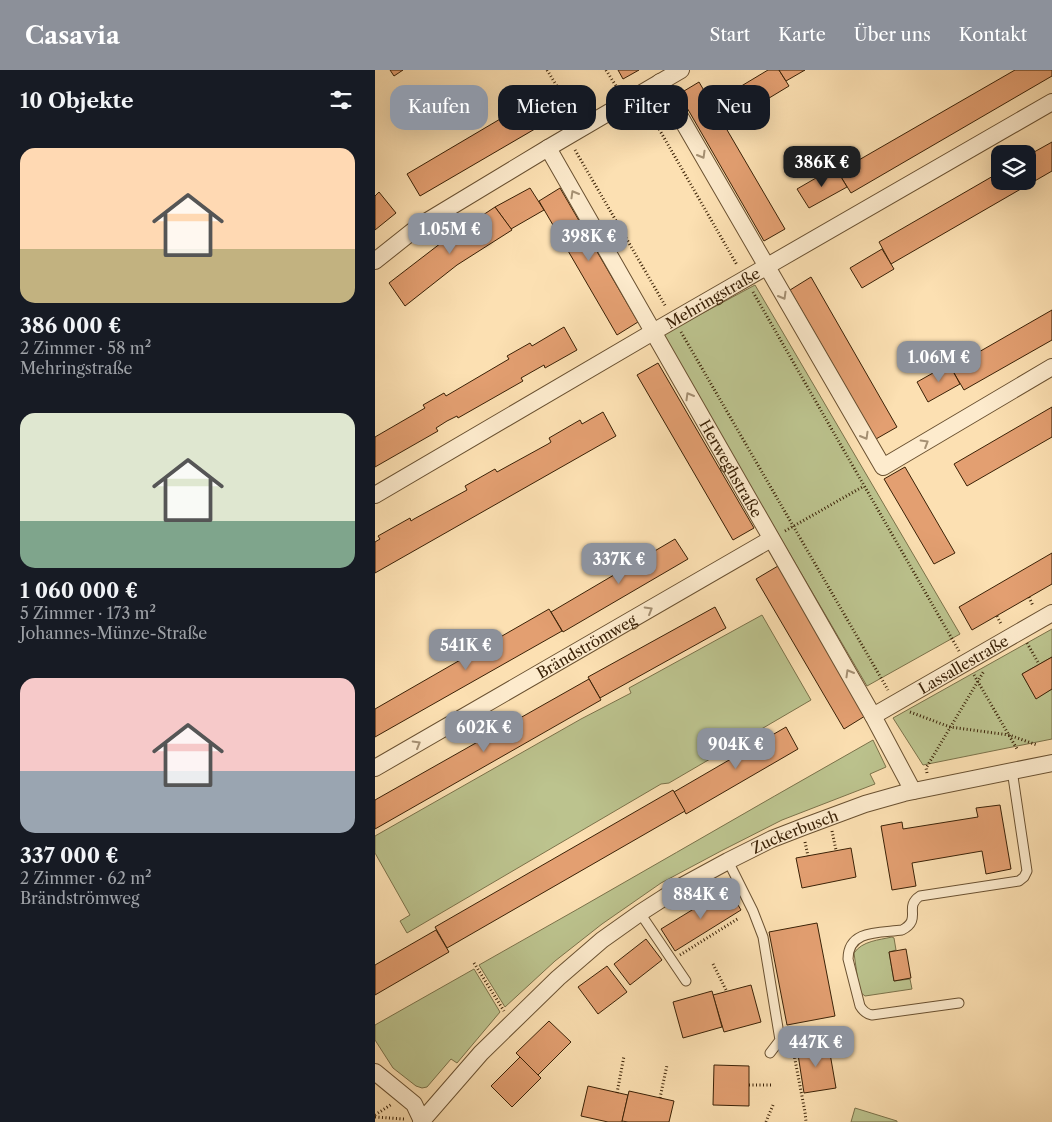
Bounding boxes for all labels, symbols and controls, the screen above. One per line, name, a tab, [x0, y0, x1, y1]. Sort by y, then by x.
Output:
text: Casavia	[25, 21, 120, 50]
text: Start	[710, 24, 750, 46]
text: Karte	[778, 24, 826, 46]
text: Über uns	[854, 24, 931, 46]
text: Kontakt	[959, 24, 1027, 46]
chip: Kaufen	[390, 85, 488, 130]
chip: Mieten	[498, 85, 596, 130]
chip: Filter	[606, 85, 688, 130]
chip: Neu	[698, 85, 770, 130]
icon: filters	[327, 86, 355, 114]
text: 10 Objekte	[20, 88, 134, 113]
map controls	[991, 145, 1036, 190]
button: layers	[991, 145, 1036, 190]
pin: 386K €	[781, 146, 863, 188]
one-way arrow	[695, 149, 705, 158]
text: 386K €	[794, 152, 850, 172]
icon: home	[143, 180, 233, 270]
one-way arrow	[570, 190, 580, 199]
pin: 1.05M €	[404, 212, 496, 255]
text: 1.05M €	[419, 219, 481, 239]
pin: 398K €	[548, 220, 630, 262]
text: 398K €	[561, 226, 617, 246]
street label: Mehringstraße	[662, 263, 763, 332]
one-way arrow	[776, 290, 786, 299]
text: 386 000 €	[20, 313, 121, 338]
text: 2 Zimmer · 58 m²	[20, 338, 151, 358]
pin: 1.06M €	[893, 340, 985, 383]
text: 1.06M €	[908, 347, 970, 367]
text: Mehringstraße	[20, 358, 133, 378]
one-way arrow	[685, 392, 695, 401]
street label: Herweghstraße	[696, 416, 767, 521]
one-way arrow	[858, 430, 868, 439]
one-way arrow	[920, 439, 929, 449]
icon: home	[143, 445, 233, 535]
pin: 337K €	[578, 542, 660, 585]
text: 337K €	[592, 549, 646, 569]
text: 1 060 000 €	[20, 578, 138, 603]
text: 5 Zimmer · 173 m²	[20, 603, 156, 623]
one-way arrow	[644, 606, 653, 616]
street label: Brändströmweg	[533, 610, 640, 682]
text: Johannes-Münze-Straße	[20, 623, 207, 643]
pin: 541K €	[425, 628, 507, 671]
street label: Lassallestraße	[915, 631, 1012, 698]
text: 541K €	[440, 635, 492, 655]
one-way arrow	[845, 670, 855, 679]
icon: home	[143, 710, 233, 800]
pin: 602K €	[443, 710, 525, 753]
text: 602K €	[456, 717, 512, 737]
pin: 904K €	[695, 728, 777, 770]
text: 904K €	[708, 734, 764, 754]
one-way arrow	[412, 740, 421, 750]
street label: Zuckerbusch	[748, 805, 841, 857]
text: 337 000 €	[20, 843, 119, 868]
text: 2 Zimmer · 62 m²	[20, 868, 152, 888]
pin: 884K €	[660, 878, 742, 920]
text: 884K €	[673, 884, 729, 904]
text: Brändströmweg	[20, 888, 140, 908]
pin: 447K €	[775, 1026, 857, 1068]
text: 447K €	[789, 1032, 843, 1052]

